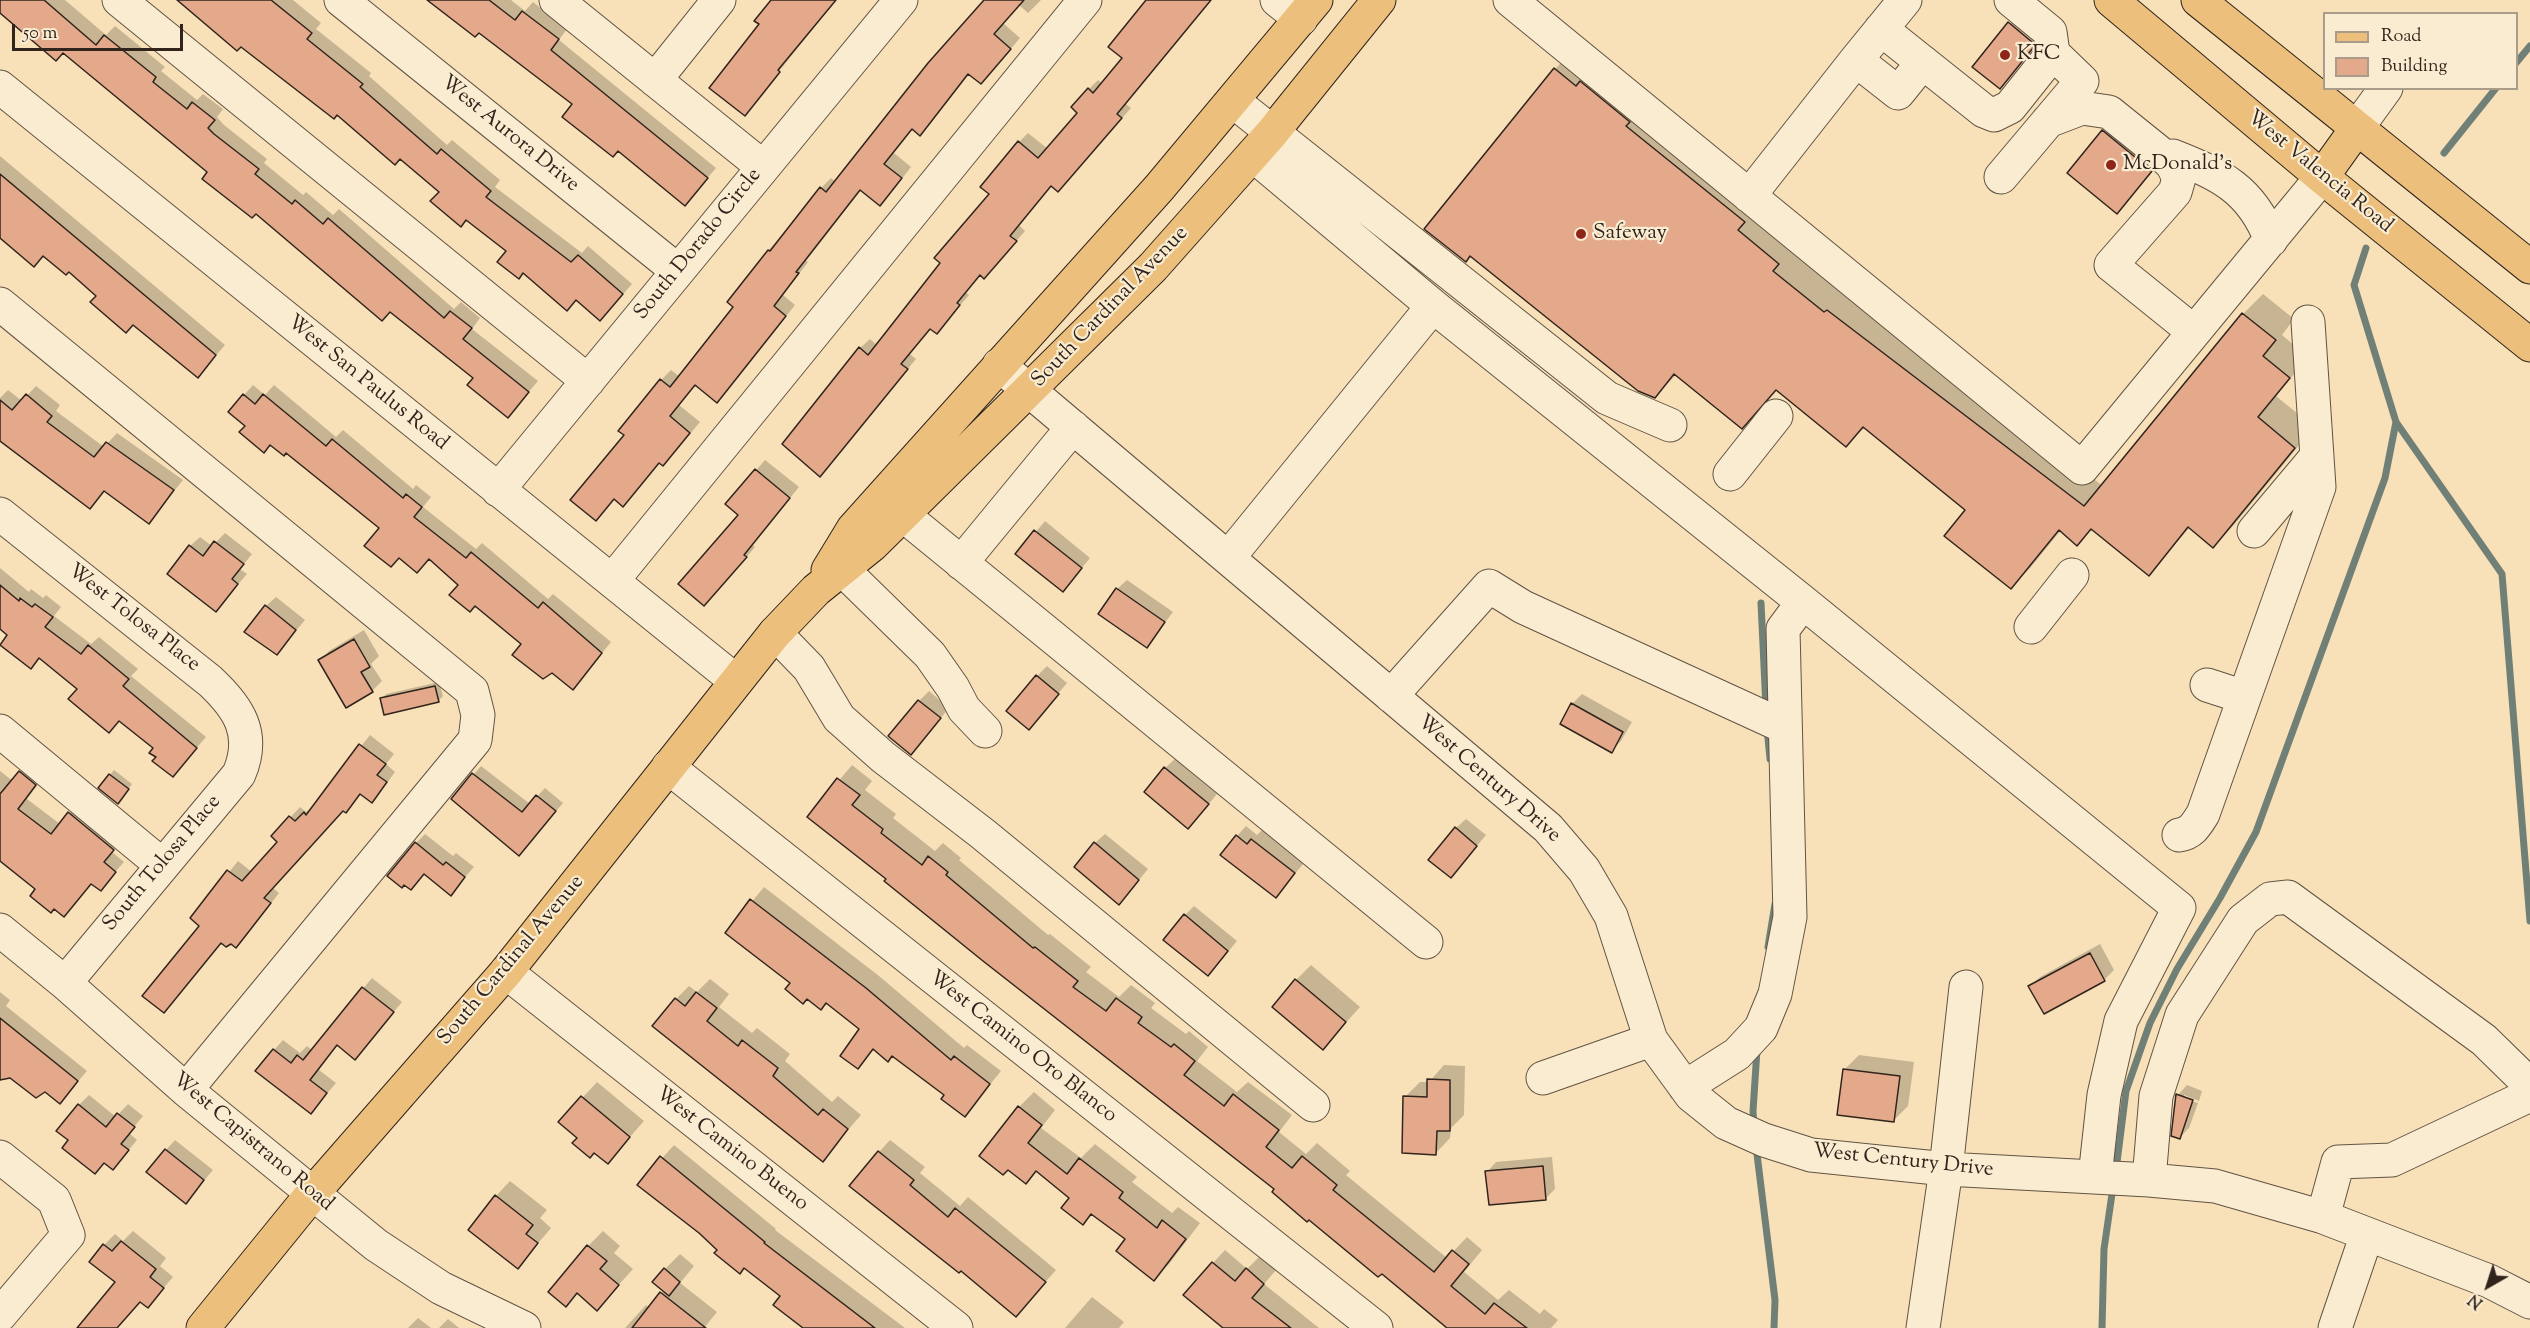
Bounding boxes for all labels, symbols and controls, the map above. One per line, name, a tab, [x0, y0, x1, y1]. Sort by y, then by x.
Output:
scale bar	[15, 12, 186, 50]
legend	[2323, 12, 2518, 90]
text: 50 m	[23, 21, 57, 47]
text: Road	[2381, 24, 2421, 50]
place label: KFC	[2017, 42, 2061, 68]
marker: KFC	[1998, 48, 2012, 62]
text: Building	[2381, 54, 2447, 80]
street label: West Aurora Drive	[435, 71, 583, 199]
street label: West Valencia Road	[2241, 106, 2397, 240]
place label: McDonald's	[2123, 152, 2232, 178]
marker: McDonald's	[2104, 158, 2118, 172]
street label: South Dorado Circle	[630, 164, 768, 326]
place label: Safeway	[1593, 221, 1667, 247]
street label: South Cardinal Avenue	[1027, 222, 1195, 394]
marker: Safeway	[1574, 227, 1588, 241]
street label: West San Paulus Road	[281, 311, 453, 457]
street label: West Tolosa Place	[62, 559, 204, 679]
street label: West Century Drive	[1411, 711, 1565, 849]
street label: South Tolosa Place	[99, 791, 227, 937]
street label: South Cardinal Avenue	[433, 871, 591, 1051]
street label: West Camino Oro Blanco	[923, 967, 1121, 1129]
street label: West Capistrano Road	[166, 1068, 338, 1218]
street label: West Camino Bueno	[649, 1082, 813, 1218]
street label: West Century Drive	[1811, 1140, 1995, 1184]
north arrow	[2458, 1256, 2518, 1316]
text: N	[2464, 1287, 2489, 1313]

